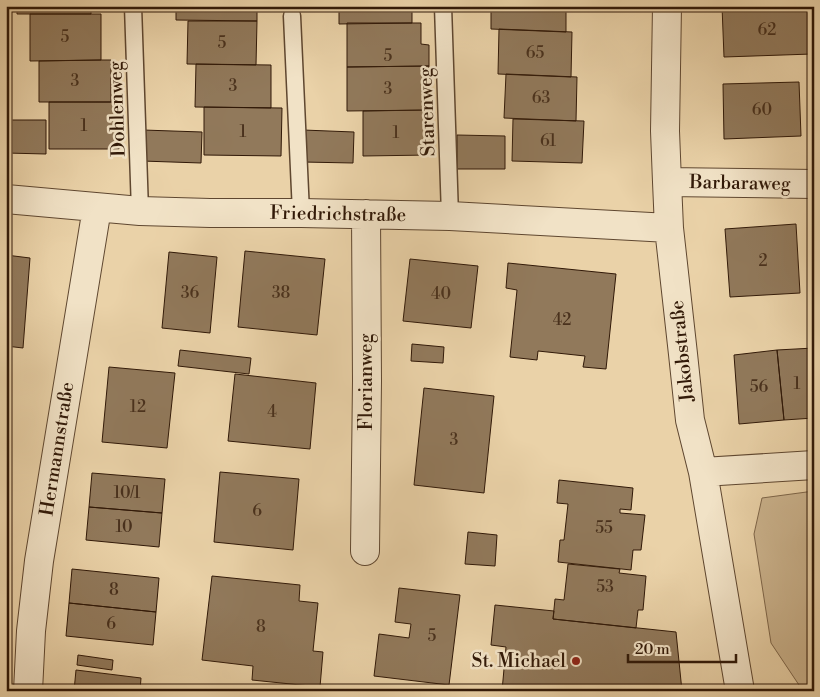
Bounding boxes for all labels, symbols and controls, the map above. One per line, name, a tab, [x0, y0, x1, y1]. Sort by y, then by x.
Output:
house number: 62	[758, 20, 776, 40]
house number: 5	[61, 27, 70, 47]
house number: 5	[218, 33, 227, 53]
house number: 65	[526, 43, 544, 63]
house number: 5	[384, 46, 393, 66]
street label: Dohlenweg	[103, 61, 131, 157]
street label: Starenweg	[413, 67, 441, 157]
house number: 3	[71, 71, 80, 91]
house number: 3	[229, 76, 238, 96]
house number: 3	[384, 79, 393, 99]
house number: 63	[532, 88, 550, 108]
house number: 60	[752, 100, 772, 120]
house number: 1	[81, 116, 88, 136]
house number: 1	[240, 122, 247, 142]
house number: 1	[393, 123, 400, 143]
house number: 61	[540, 131, 556, 151]
street label: Barbaraweg	[688, 170, 791, 196]
street label: Friedrichstraße	[270, 201, 406, 227]
house number: 2	[758, 251, 768, 271]
house number: 36	[181, 283, 200, 303]
house number: 38	[272, 283, 291, 303]
house number: 40	[431, 284, 451, 304]
street label: Jakobstraße	[665, 299, 699, 404]
house number: 42	[553, 310, 571, 330]
street label: Florianweg	[354, 333, 378, 431]
house number: 1	[794, 374, 801, 394]
house number: 56	[750, 377, 769, 397]
street label: Hermannstraße	[35, 380, 79, 518]
house number: 12	[130, 397, 146, 417]
house number: 4	[267, 402, 277, 422]
house number: 3	[450, 430, 459, 450]
house number: 10/1	[114, 483, 141, 503]
house number: 6	[252, 501, 262, 521]
house number: 10	[116, 517, 133, 537]
house number: 55	[595, 518, 613, 538]
house number: 53	[596, 577, 614, 597]
house number: 8	[109, 580, 119, 600]
house number: 6	[106, 614, 116, 634]
house number: 8	[256, 617, 266, 637]
house number: 5	[428, 626, 437, 646]
scale bar	[628, 632, 735, 664]
text: 20 m	[635, 640, 670, 659]
place label: St. Michael	[471, 649, 566, 673]
marker: St. Michael	[570, 655, 582, 667]

